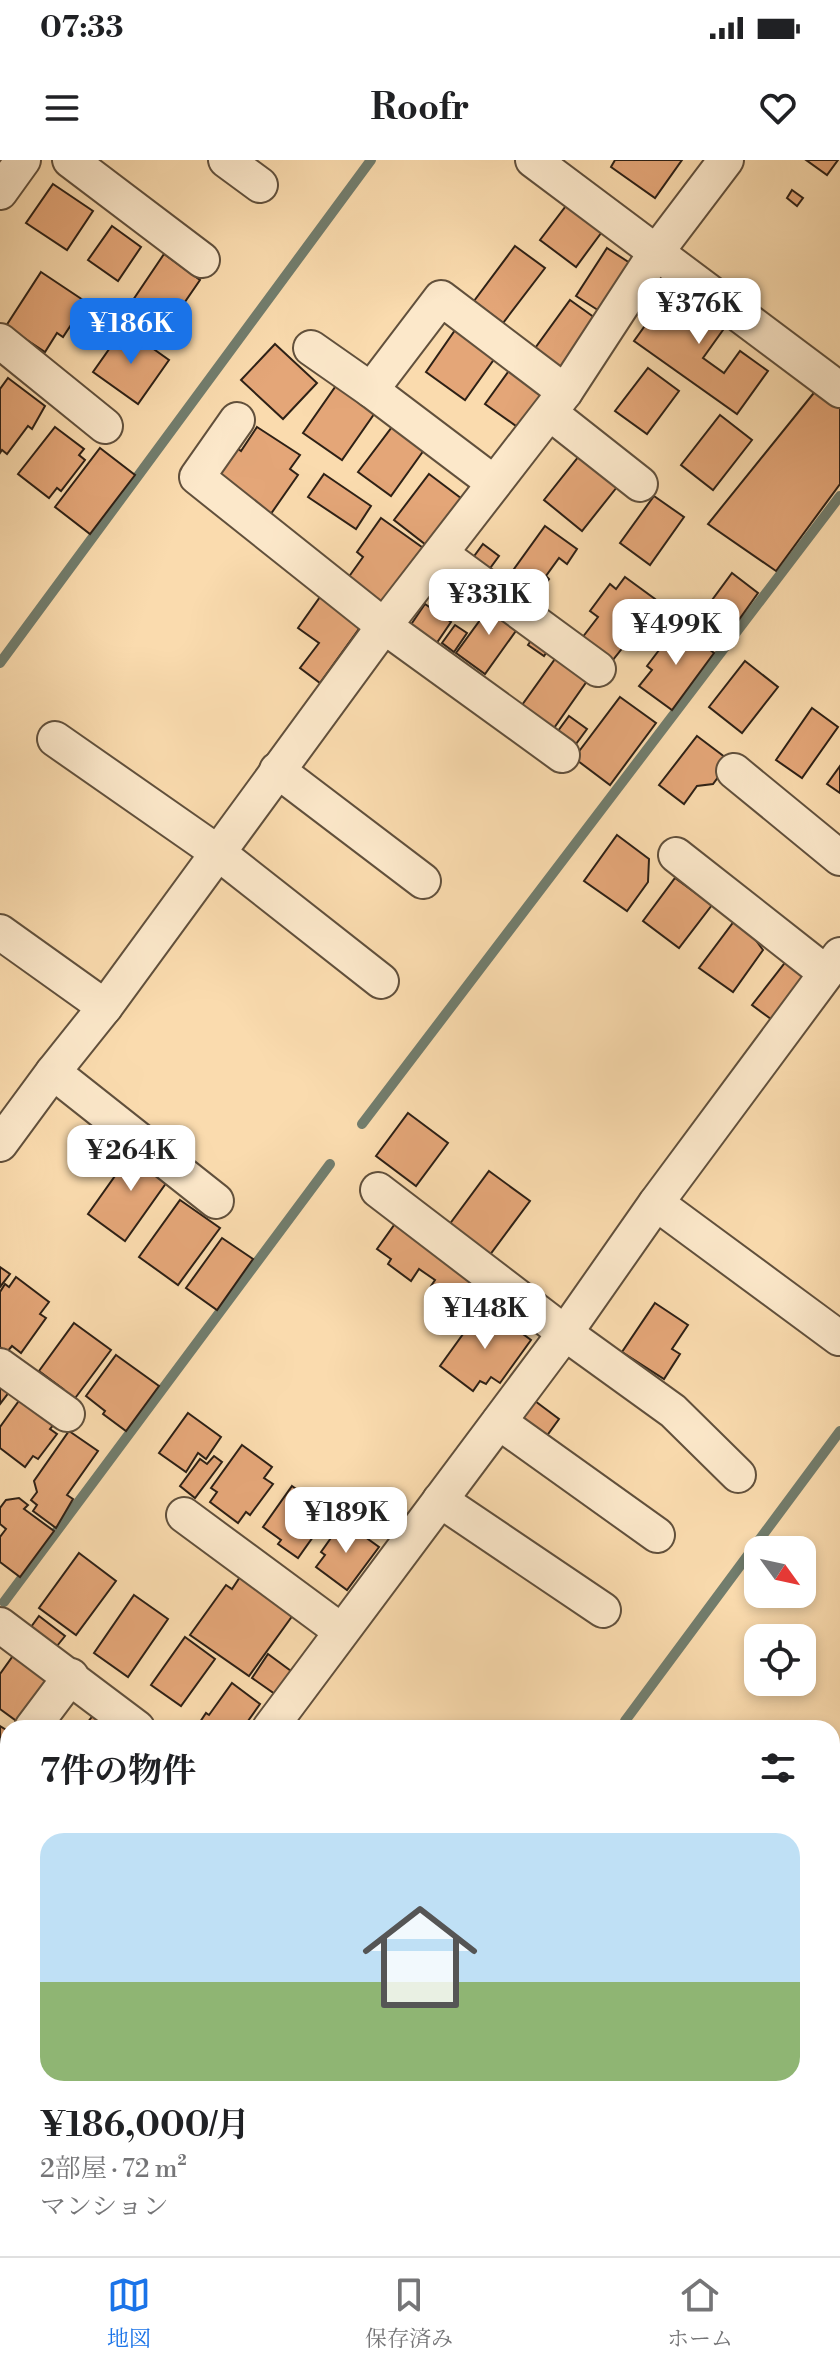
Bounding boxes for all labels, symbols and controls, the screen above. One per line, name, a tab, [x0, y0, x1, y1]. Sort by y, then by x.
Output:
text: 07:33	[40, 9, 124, 47]
icon: menu	[40, 86, 84, 130]
text: Roofr	[371, 86, 469, 131]
icon: heart	[756, 86, 800, 130]
pin: ¥376K	[643, 278, 755, 346]
text: ¥376K	[656, 288, 742, 320]
pin: ¥186K	[75, 298, 187, 366]
text: ¥186K	[88, 308, 174, 340]
pin: ¥331K	[433, 569, 545, 637]
text: ¥331K	[447, 579, 531, 611]
pin: ¥499K	[620, 599, 732, 667]
text: ¥499K	[630, 609, 722, 641]
pin: ¥264K	[75, 1125, 187, 1193]
text: ¥264K	[85, 1135, 177, 1167]
pin: ¥148K	[429, 1283, 541, 1351]
text: ¥148K	[442, 1293, 528, 1325]
pin: ¥189K	[290, 1487, 402, 1555]
text: ¥189K	[303, 1497, 389, 1529]
north arrow	[744, 1536, 816, 1608]
map controls	[744, 1536, 816, 1696]
button: locate	[744, 1624, 816, 1696]
icon: filters	[756, 1746, 800, 1790]
text: 7件の物件	[40, 1751, 196, 1793]
icon: home	[348, 1885, 492, 2029]
text: ¥186,000/月	[40, 2105, 250, 2147]
text: 2部屋 · 72 m²	[40, 2153, 187, 2185]
text: マンション	[40, 2191, 169, 2223]
tab: 地図	[107, 2273, 151, 2353]
tab: 保存済み	[365, 2273, 453, 2353]
tab: ホーム	[667, 2273, 733, 2353]

